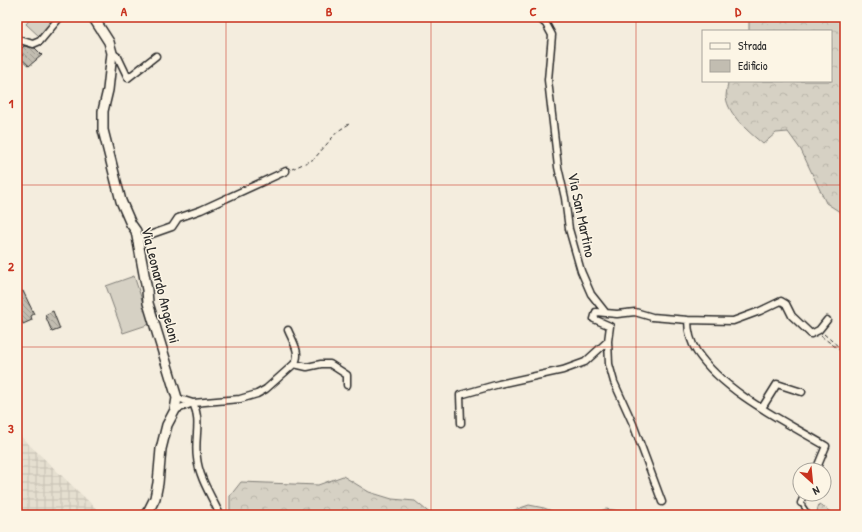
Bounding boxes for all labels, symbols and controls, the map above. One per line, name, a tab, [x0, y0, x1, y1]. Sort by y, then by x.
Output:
text: A	[121, 2, 128, 20]
text: B	[326, 2, 333, 20]
text: C	[529, 2, 537, 20]
text: D	[735, 2, 742, 20]
legend	[702, 30, 832, 82]
text: Strada	[738, 37, 767, 54]
text: Edificio	[738, 57, 768, 74]
text: 1	[9, 94, 14, 112]
street label: Via San Martino	[563, 171, 601, 259]
street label: Via Leonardo Angeloni	[136, 225, 186, 345]
text: 2	[8, 257, 15, 275]
text: 3	[8, 419, 14, 437]
north arrow	[792, 462, 832, 502]
text: N	[811, 483, 822, 499]

